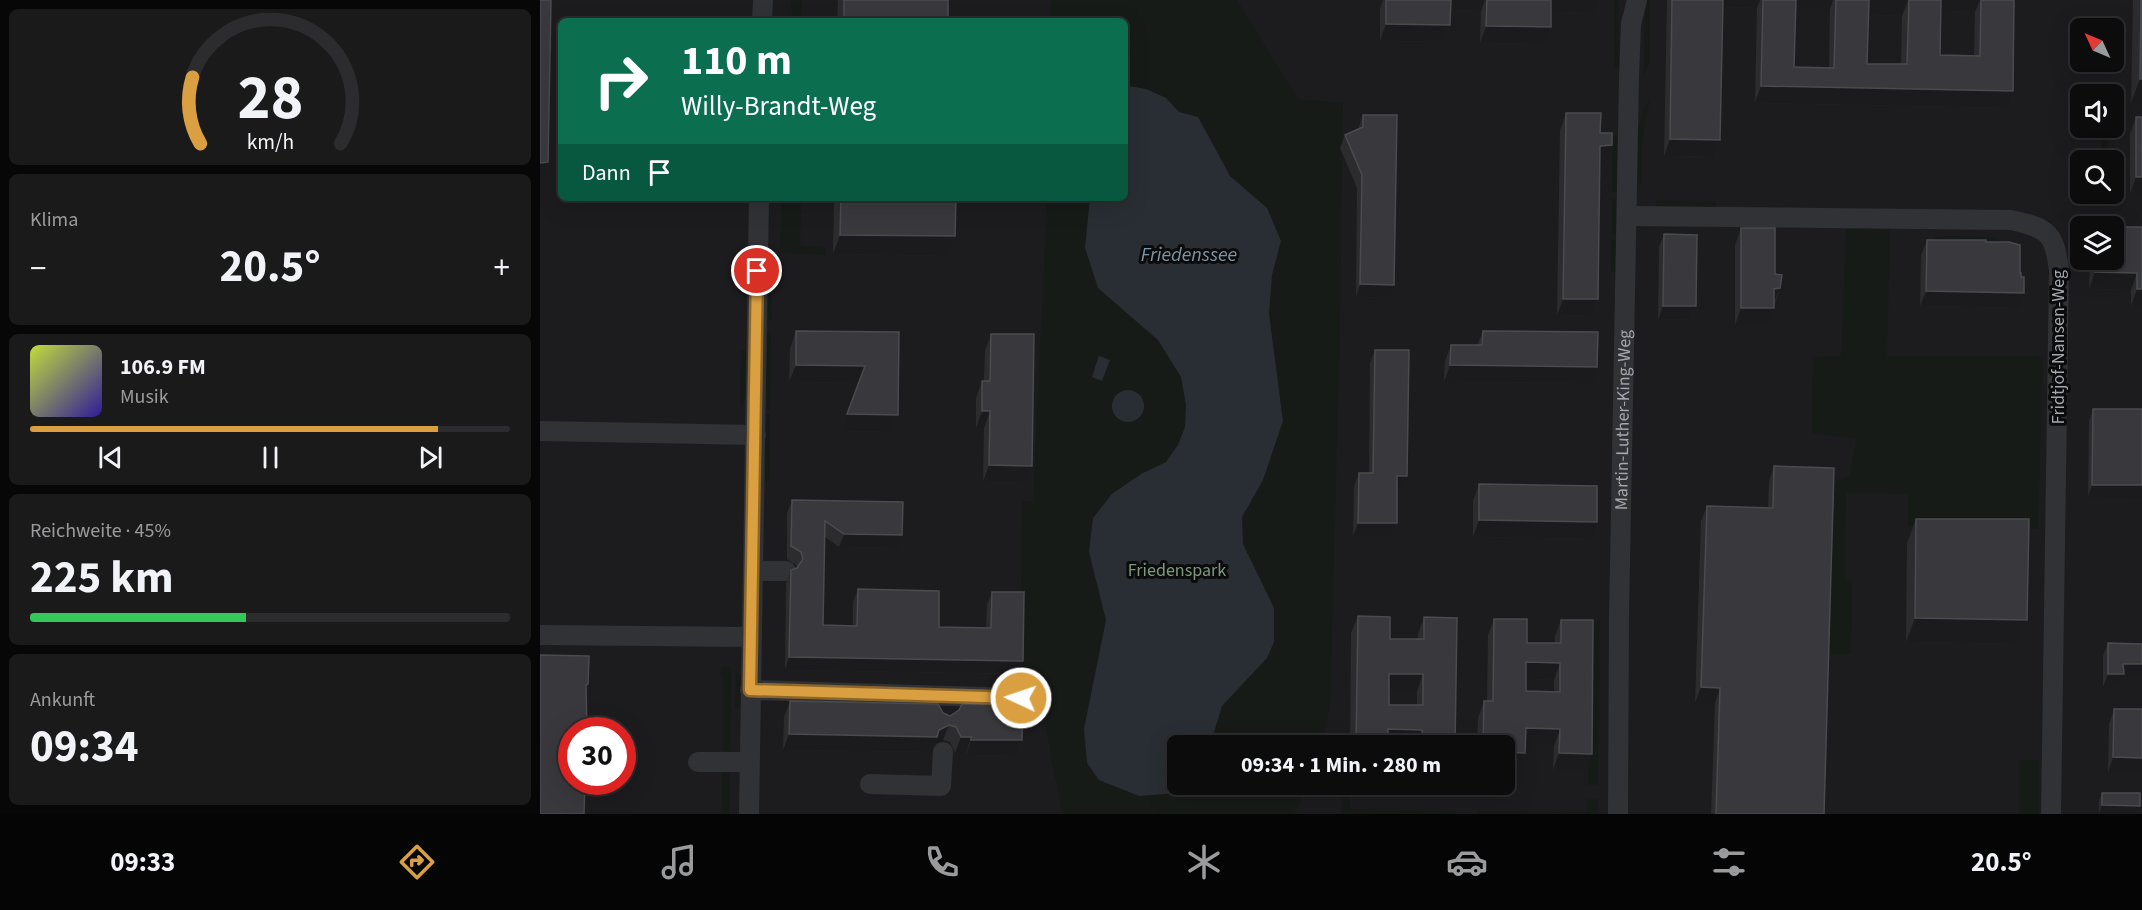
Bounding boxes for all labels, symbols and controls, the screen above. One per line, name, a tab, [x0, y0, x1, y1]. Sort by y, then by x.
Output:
north arrow	[2070, 18, 2124, 72]
map controls	[2070, 18, 2124, 270]
text: 110 m	[681, 31, 792, 91]
icon: right	[582, 42, 660, 120]
text: 28	[237, 54, 303, 143]
button: sound	[2070, 84, 2124, 138]
text: Willy-Brandt-Weg	[681, 87, 876, 126]
text: km/h	[246, 127, 294, 158]
button: search	[2070, 150, 2124, 204]
icon: arrive	[643, 156, 676, 189]
text: Dann	[582, 157, 631, 189]
text: Klima	[30, 206, 78, 234]
button: layers	[2070, 216, 2124, 270]
text: 20.5°	[219, 235, 321, 299]
water label: Friedenssee	[1141, 241, 1237, 269]
text: −	[30, 245, 46, 292]
text: +	[494, 245, 510, 292]
pin	[731, 245, 782, 296]
icon: arrive	[740, 254, 773, 287]
street label: Fridtjof-Nansen-Weg	[2046, 270, 2071, 424]
street label: Martin-Luther-King-Weg	[1609, 330, 1637, 510]
text: 106.9 FM	[120, 351, 206, 383]
text: Musik	[120, 383, 169, 411]
icon: previous	[94, 441, 127, 474]
icon: pause	[254, 441, 287, 474]
icon: next	[414, 441, 447, 474]
text: Reichweite · 45%	[30, 517, 171, 545]
text: 225 km	[30, 546, 174, 610]
park label: Friedenspark	[1128, 558, 1226, 583]
position arrow	[989, 666, 1053, 730]
text: Ankunft	[30, 686, 95, 714]
text: 09:34	[30, 715, 139, 779]
speed limit sign: 30	[558, 717, 636, 795]
text: 09:34 · 1 Min. · 280 m	[1241, 749, 1441, 781]
icon: directions	[396, 841, 438, 883]
icon: music	[658, 841, 700, 883]
icon: phone	[921, 841, 963, 883]
icon: climate	[1183, 841, 1225, 883]
icon: car	[1446, 841, 1488, 883]
icon: filters	[1708, 841, 1750, 883]
text: 09:33	[110, 843, 175, 882]
text: 20.5°	[1971, 843, 2032, 882]

